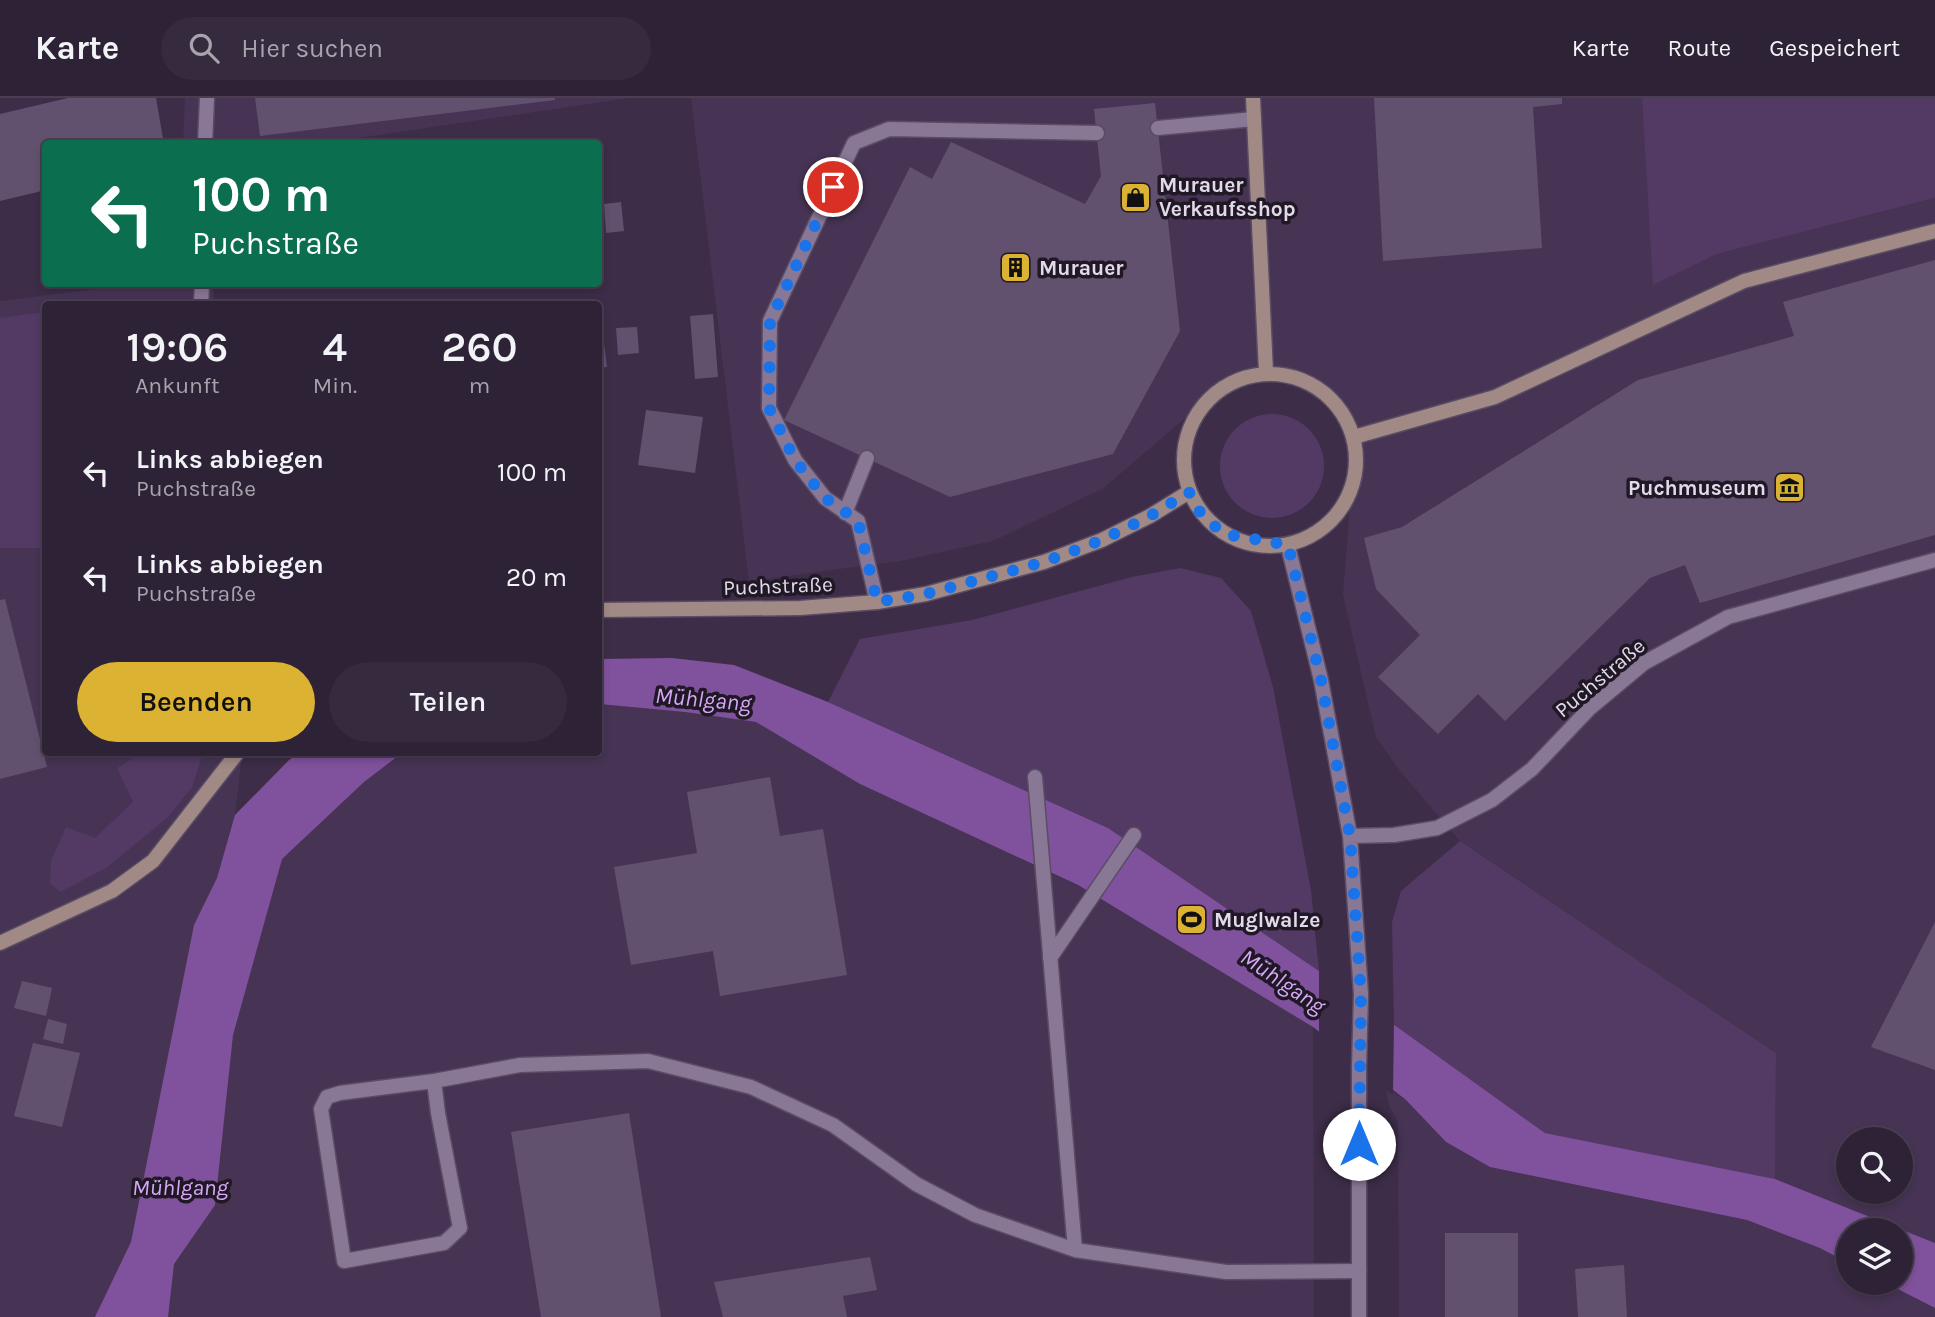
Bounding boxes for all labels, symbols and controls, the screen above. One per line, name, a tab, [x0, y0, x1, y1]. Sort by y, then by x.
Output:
search box	[161, 17, 651, 80]
text: Karte	[35, 29, 119, 67]
icon: search	[185, 29, 223, 67]
text: Hier suchen	[241, 33, 383, 64]
text: Karte	[1572, 34, 1630, 62]
text: Route	[1668, 34, 1731, 62]
text: Gespeichert	[1769, 34, 1900, 62]
pin	[803, 157, 863, 217]
text: 100 m	[192, 166, 330, 223]
icon: left	[77, 168, 168, 259]
icon: arrive	[814, 168, 852, 206]
place label: Murauer Verkaufsshop	[1159, 173, 1295, 221]
shop icon: Murauer Verkaufsshop	[1119, 180, 1153, 214]
text: Puchstraße	[192, 225, 359, 262]
building icon: Murauer	[999, 251, 1033, 285]
place label: Murauer	[1039, 256, 1124, 280]
text: 19:06	[126, 322, 228, 372]
text: 4	[323, 322, 347, 372]
text: 260	[441, 322, 518, 372]
text: Ankunft	[135, 372, 220, 399]
text: Min.	[313, 372, 357, 399]
text: m	[469, 372, 490, 399]
text: Links abbiegen	[136, 444, 324, 475]
icon: left	[77, 454, 115, 492]
text: 100 m	[497, 457, 567, 488]
museum icon: Puchmuseum	[1772, 471, 1806, 505]
text: Puchstraße	[136, 475, 256, 502]
place label: Puchmuseum	[1628, 476, 1766, 500]
text: Links abbiegen	[136, 549, 324, 580]
icon: left	[77, 559, 115, 597]
text: 20 m	[506, 562, 567, 593]
street label: Puchstraße	[723, 572, 833, 600]
text: Puchstraße	[136, 580, 256, 607]
street label: Puchstraße	[1550, 634, 1650, 722]
button: Beenden	[77, 662, 315, 742]
button: Teilen	[329, 662, 567, 742]
water label: Mühlgang	[654, 682, 753, 717]
sports icon: Muglwalze	[1174, 903, 1208, 937]
place label: Muglwalze	[1214, 908, 1320, 932]
water label: Mühlgang	[1235, 943, 1331, 1020]
position arrow	[1322, 1107, 1396, 1181]
map controls	[1836, 1127, 1913, 1295]
button: search	[1836, 1127, 1913, 1204]
water label: Mühlgang	[132, 1174, 229, 1201]
button: layers	[1836, 1218, 1913, 1295]

